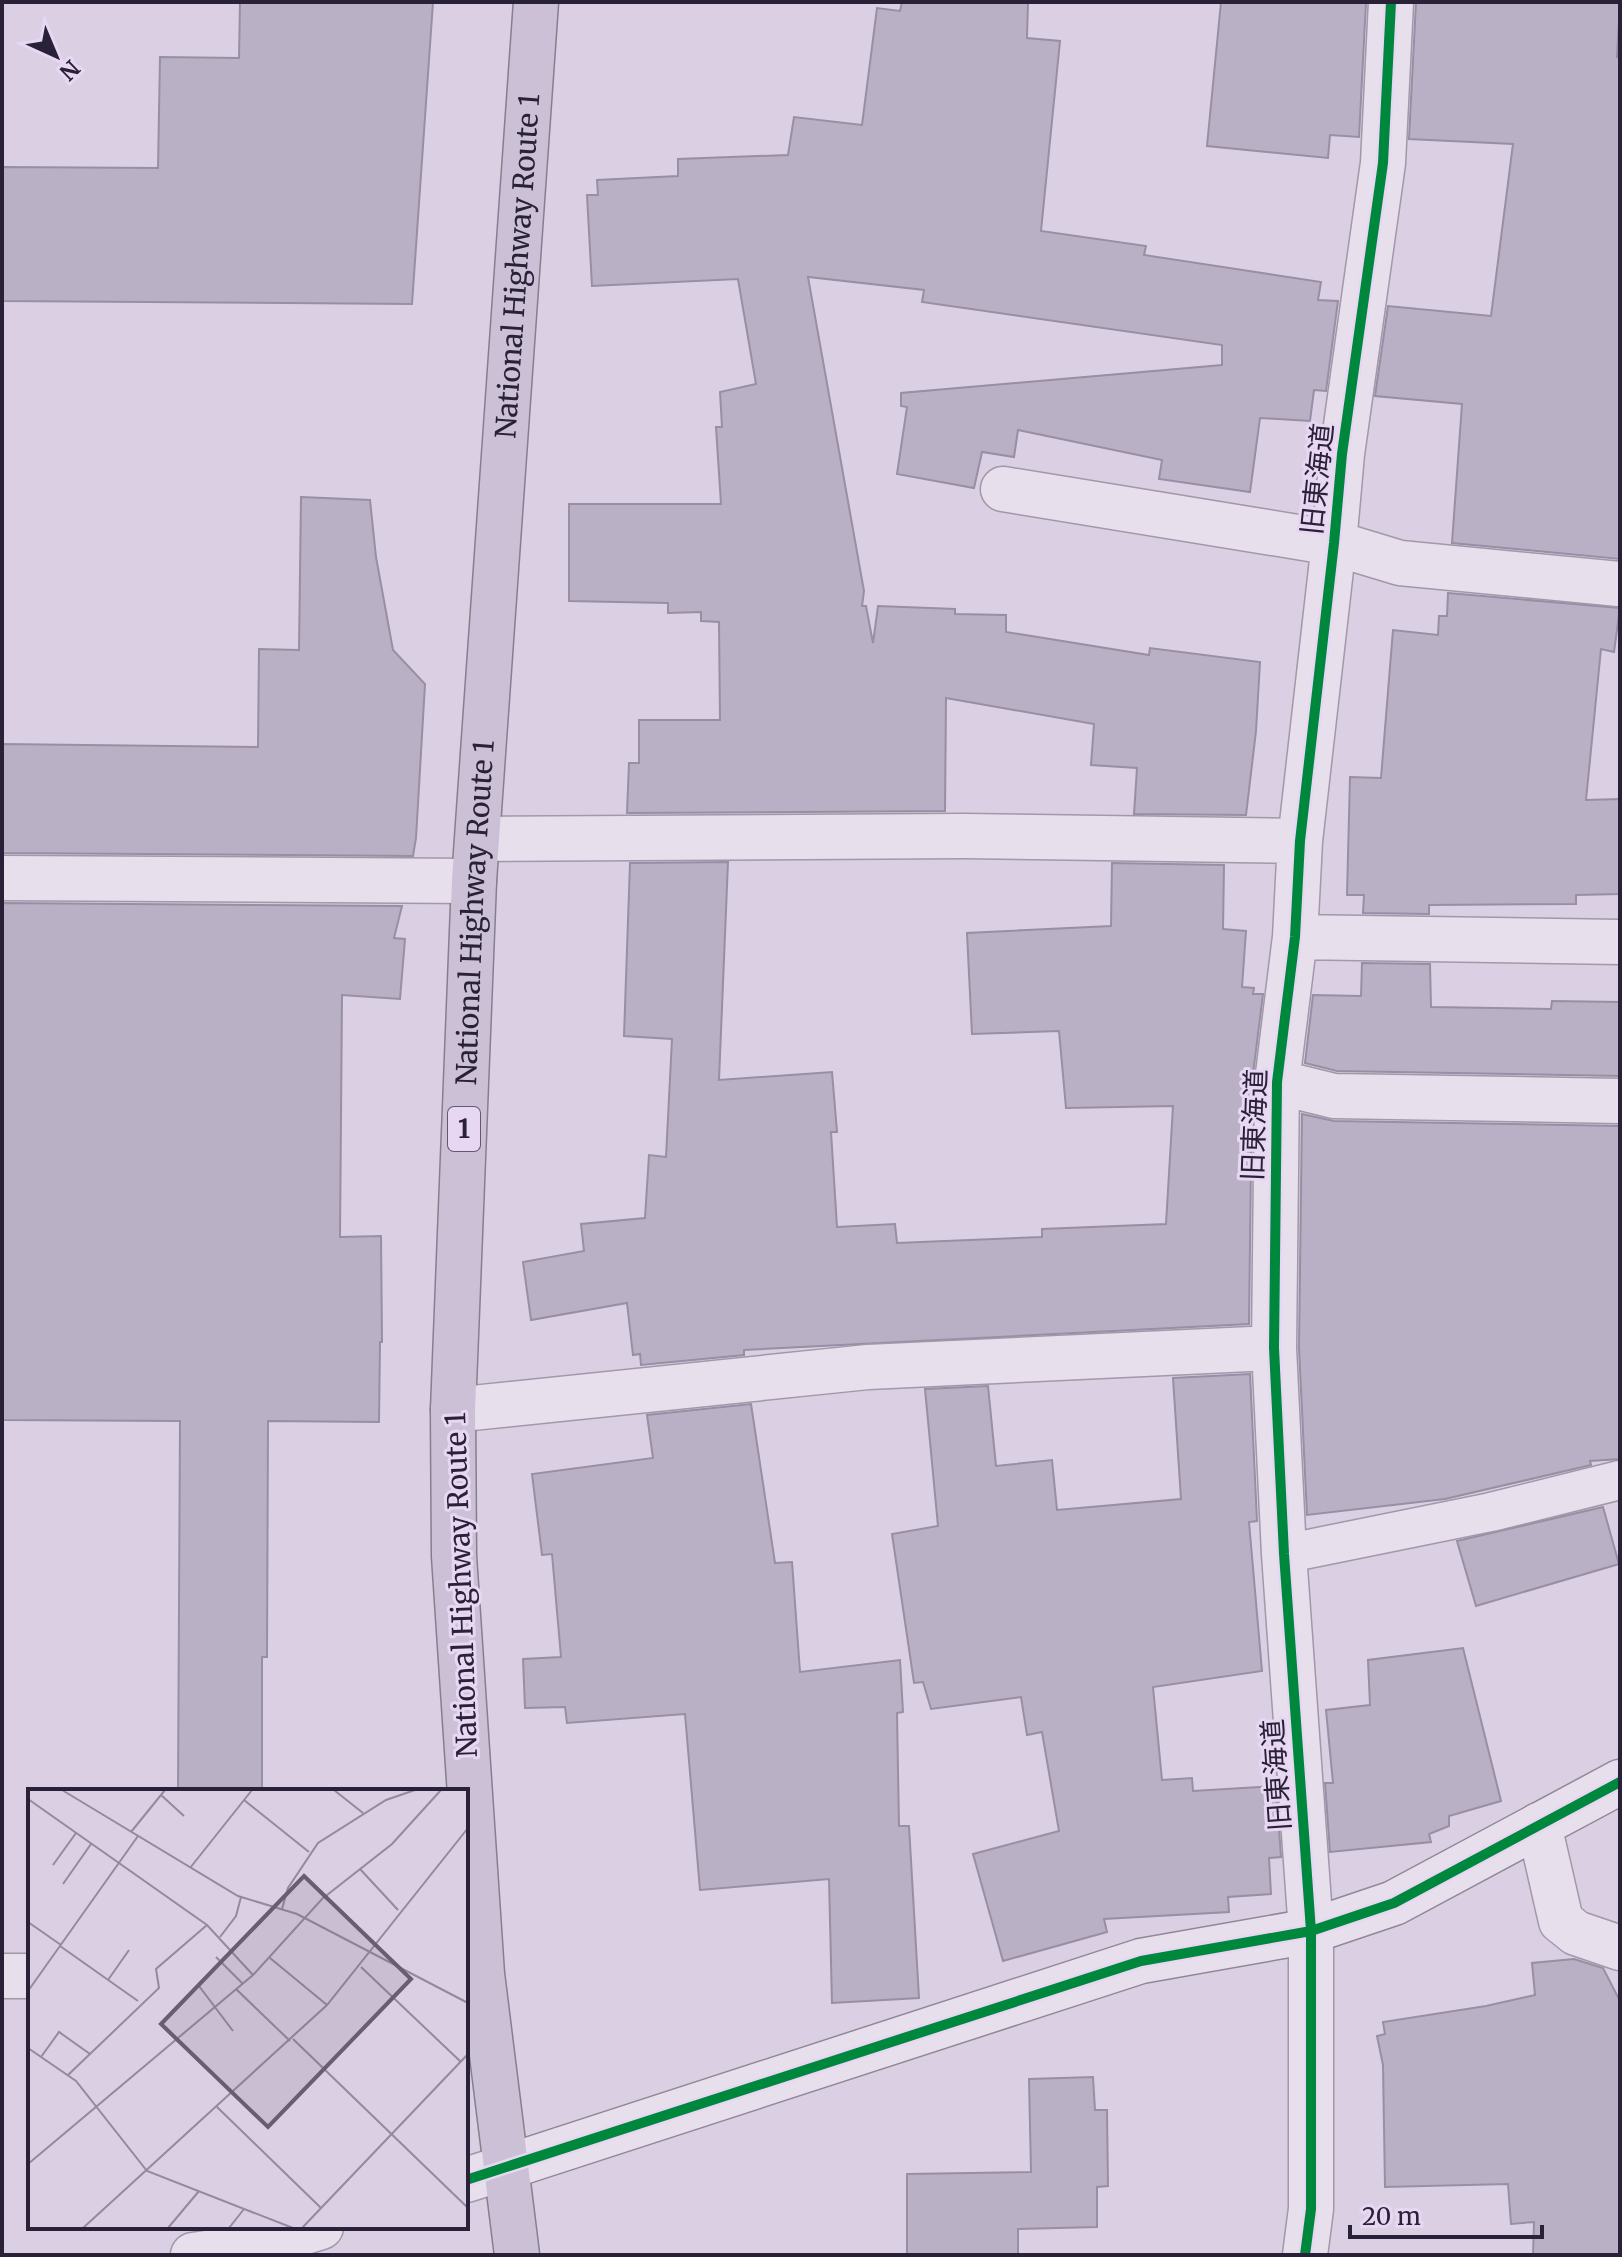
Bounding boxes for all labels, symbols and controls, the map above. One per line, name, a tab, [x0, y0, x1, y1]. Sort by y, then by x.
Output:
north arrow	[16, 16, 96, 96]
text: N	[53, 54, 86, 87]
street label: National Highway Route 1	[487, 92, 547, 440]
street label: 旧東海道	[1293, 421, 1341, 537]
street label: National Highway Route 1	[448, 739, 502, 1086]
street label: 旧東海道	[1234, 1068, 1274, 1182]
road number: 1	[448, 1107, 480, 1151]
street label: National Highway Route 1	[437, 1412, 485, 1758]
street label: 旧東海道	[1254, 1718, 1298, 1832]
inset map	[28, 1789, 468, 2229]
scale bar	[1350, 2189, 1542, 2239]
text: 20 m	[1362, 2201, 1421, 2232]

